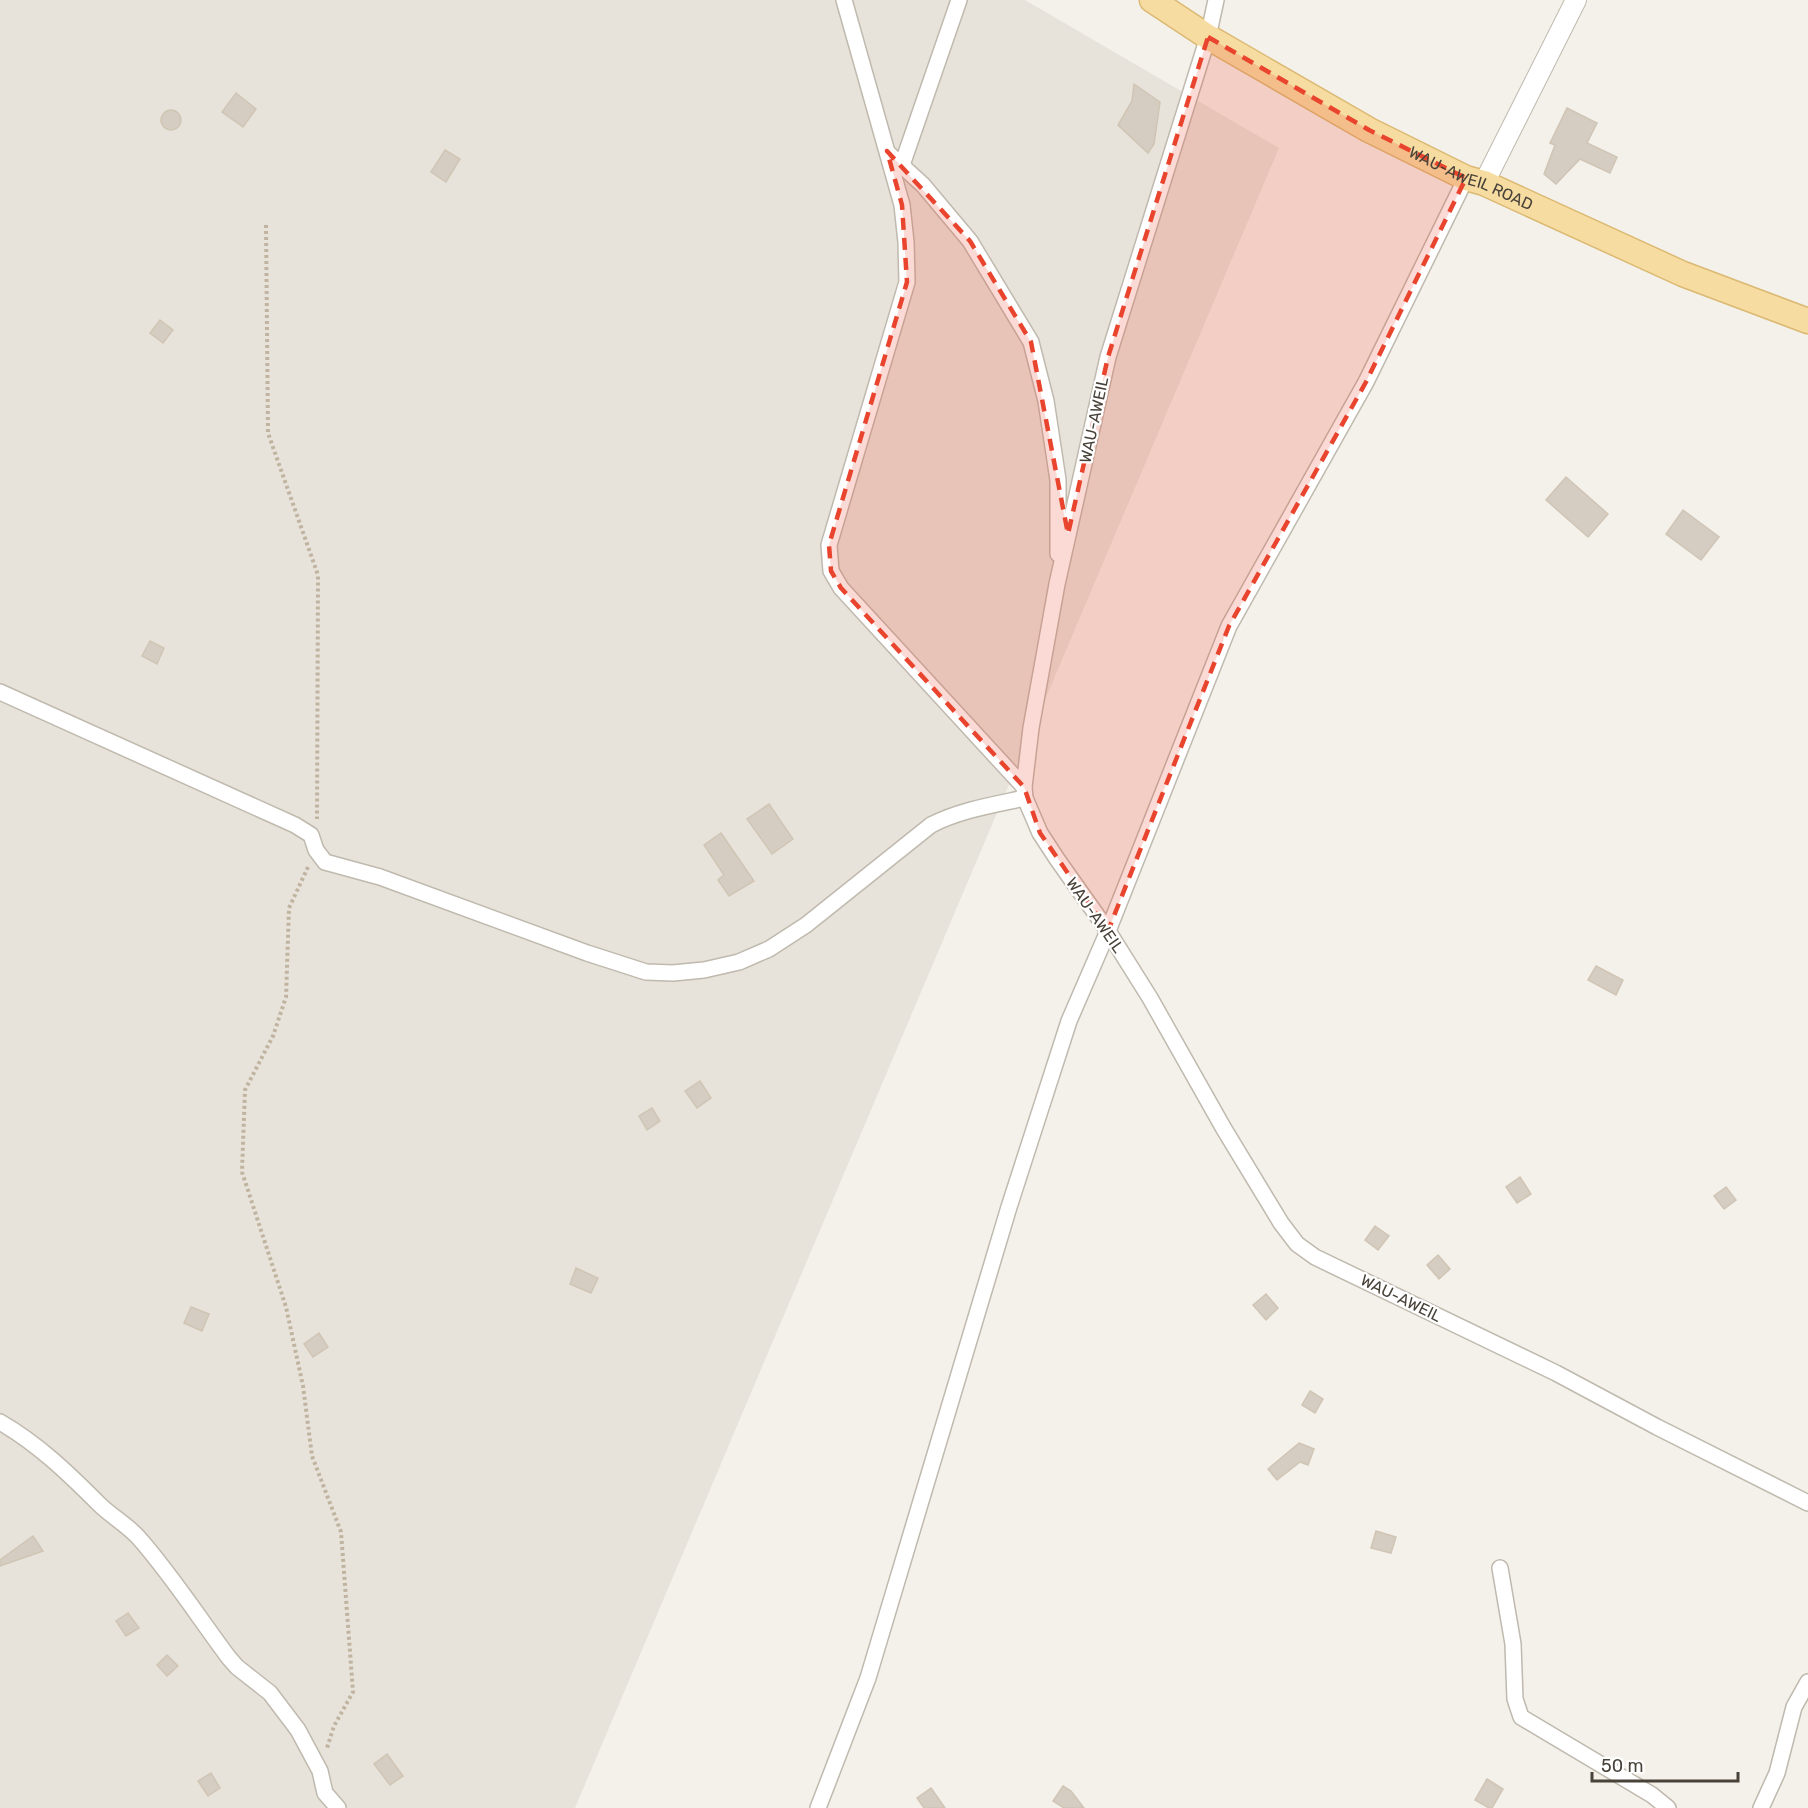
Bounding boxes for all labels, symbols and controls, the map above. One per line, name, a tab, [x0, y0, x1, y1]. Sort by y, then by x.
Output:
street label: WAU-AWEIL ROAD	[1406, 142, 1536, 214]
street label: WAU-AWEIL	[1076, 375, 1112, 465]
street label: WAU-AWEIL	[1062, 874, 1128, 956]
street label: WAU-AWEIL	[1357, 1270, 1445, 1326]
scale bar	[1592, 1745, 1738, 1783]
text: 50 m	[1601, 1755, 1644, 1777]

